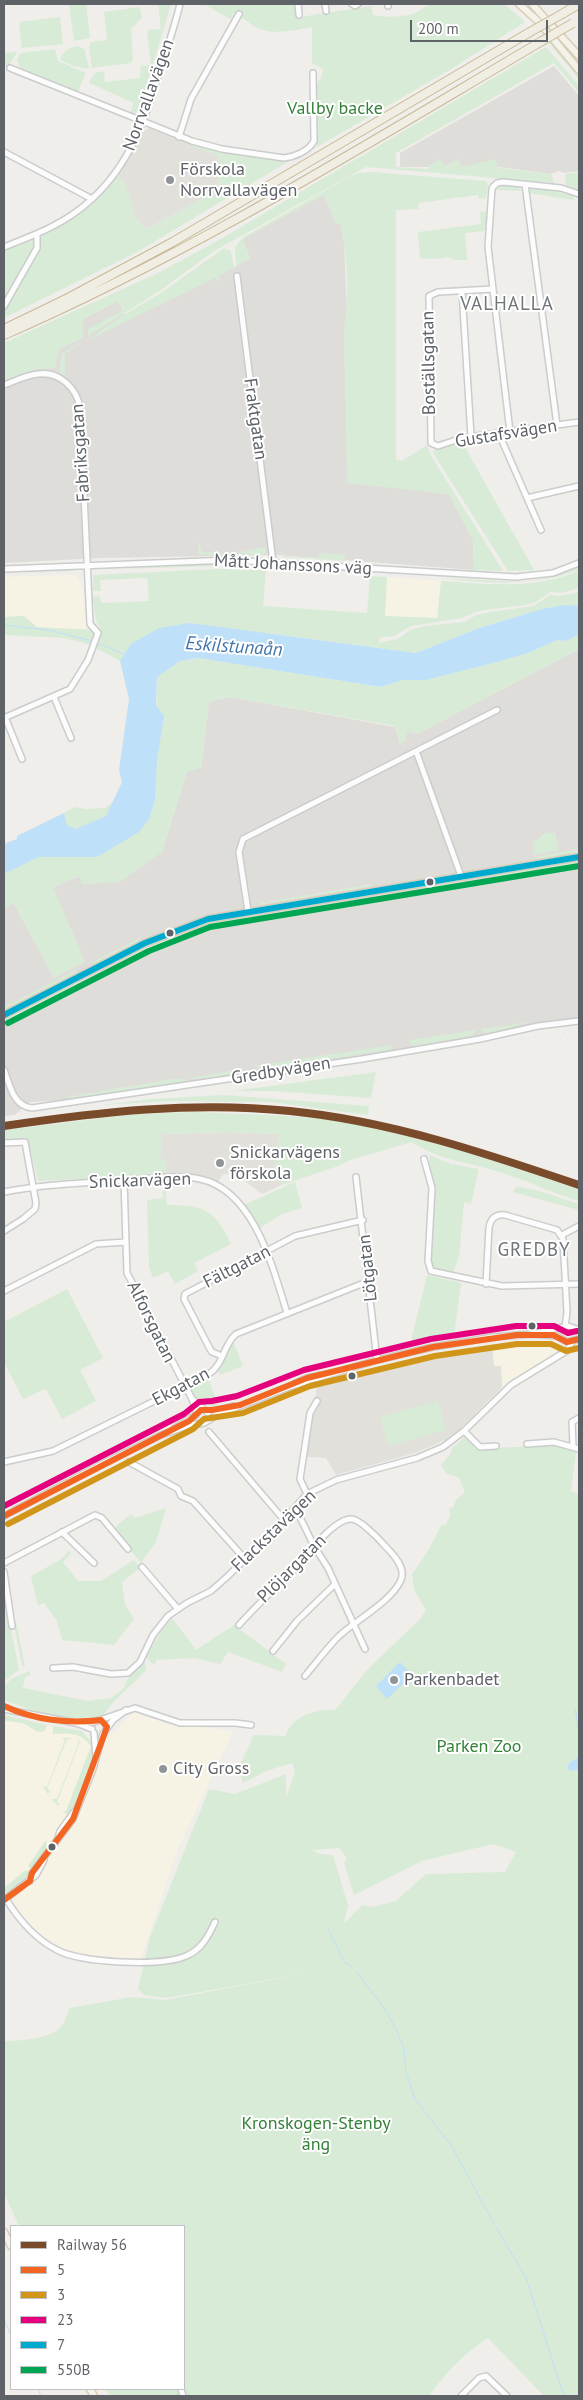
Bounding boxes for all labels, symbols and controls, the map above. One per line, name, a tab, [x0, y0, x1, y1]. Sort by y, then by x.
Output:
scale bar	[413, 10, 550, 42]
text: 200 m	[418, 19, 459, 38]
street label: Norrvallavägen	[119, 36, 179, 154]
park label: Vallby backe	[287, 98, 383, 120]
place label: Förskola Norrvallavägen	[180, 159, 297, 202]
marker: Förskola Norrvallavägen	[164, 174, 176, 186]
district label: VALHALLA	[459, 294, 555, 316]
street label: Boställsgatan	[417, 311, 441, 415]
street label: Fraktgatan	[239, 377, 271, 461]
street label: Fabriksgatan	[67, 403, 95, 503]
street label: Gustafsvägen	[453, 415, 559, 453]
street label: Mått Johanssons väg	[214, 550, 372, 580]
water label: Eskilstunaån	[185, 632, 283, 662]
unlabelled marker	[425, 877, 435, 887]
unlabelled marker	[165, 928, 175, 938]
street label: Gredbyvägen	[230, 1052, 332, 1090]
place label: Snickarvägens förskola	[230, 1142, 340, 1184]
marker: Snickarvägens förskola	[214, 1157, 226, 1169]
street label: Snickarvägen	[89, 1168, 191, 1194]
street label: Lötgatan	[354, 1233, 382, 1303]
district label: GREDBY	[497, 1240, 571, 1262]
street label: Fältgatan	[200, 1241, 274, 1293]
street label: Alforsgatan	[122, 1278, 180, 1366]
unlabelled marker	[527, 1321, 537, 1331]
street label: Ekgatan	[149, 1363, 213, 1411]
unlabelled marker	[347, 1371, 357, 1381]
street label: Flackstavägen	[227, 1485, 321, 1577]
street label: Plöjargatan	[253, 1530, 331, 1608]
place label: Parkenbadet	[404, 1669, 499, 1691]
marker: Parkenbadet	[388, 1674, 400, 1686]
park label: Parken Zoo	[437, 1736, 521, 1758]
place label: City Gross	[173, 1758, 249, 1780]
marker: City Gross	[157, 1763, 169, 1775]
unlabelled marker	[47, 1842, 57, 1852]
park label: Kronskogen-Stenby äng	[241, 2113, 391, 2156]
legend	[10, 2225, 185, 2390]
text: Railway 56	[57, 2235, 127, 2254]
text: 5	[57, 2260, 65, 2279]
text: 3	[57, 2285, 65, 2304]
text: 23	[57, 2310, 73, 2329]
text: 7	[57, 2335, 65, 2354]
text: 550B	[57, 2360, 90, 2379]

